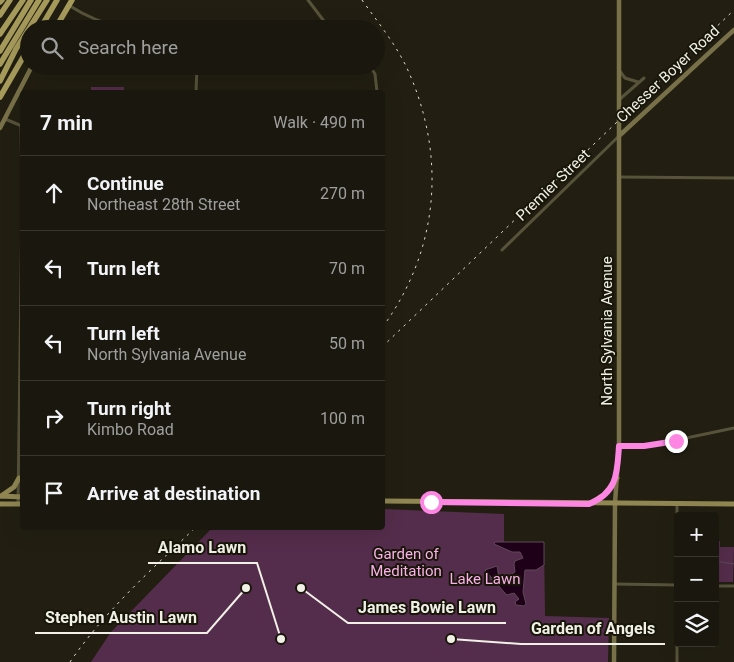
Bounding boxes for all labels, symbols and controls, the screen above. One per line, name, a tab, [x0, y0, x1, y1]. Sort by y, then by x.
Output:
search box	[20, 20, 385, 75]
street label: Chesser Boyer Road	[613, 22, 723, 126]
icon: search	[38, 34, 66, 62]
text: Search here	[78, 36, 178, 59]
text: 7 min	[40, 111, 93, 135]
text: Walk · 490 m	[273, 113, 365, 132]
street label: Premier Street	[512, 145, 594, 225]
text: Continue	[87, 172, 164, 195]
icon: ahead	[40, 179, 68, 207]
text: 270 m	[320, 184, 365, 203]
text: Northeast 28th Street	[87, 195, 240, 214]
icon: left	[40, 254, 68, 282]
street label: North Sylvania Avenue	[598, 256, 616, 406]
text: Turn left	[87, 257, 160, 280]
text: 70 m	[329, 259, 365, 278]
text: Turn left	[87, 322, 160, 345]
icon: left	[40, 329, 68, 357]
text: 50 m	[329, 334, 365, 353]
text: North Sylvania Avenue	[87, 345, 246, 364]
text: Turn right	[87, 397, 171, 420]
icon: right	[40, 404, 68, 432]
text: 100 m	[320, 409, 365, 428]
text: Kimbo Road	[87, 420, 174, 439]
route end	[665, 430, 688, 453]
icon: arrive	[40, 479, 68, 507]
text: Arrive at destination	[87, 482, 260, 505]
route start	[420, 491, 443, 514]
map controls	[674, 512, 719, 647]
button: +	[674, 512, 719, 557]
callout: Alamo Lawn	[148, 532, 257, 563]
text: Alamo Lawn	[158, 538, 246, 557]
park label: Garden of Meditation	[370, 545, 442, 580]
button: −	[674, 557, 719, 602]
park label: Lake Lawn	[449, 570, 521, 588]
callout: James Bowie Lawn	[348, 592, 506, 623]
text: James Bowie Lawn	[358, 598, 496, 617]
callout: Stephen Austin Lawn	[35, 602, 207, 633]
button: layers	[674, 602, 719, 647]
text: Stephen Austin Lawn	[45, 608, 197, 627]
callout: Garden of Angels	[521, 613, 665, 644]
text: Garden of Angels	[531, 619, 655, 638]

